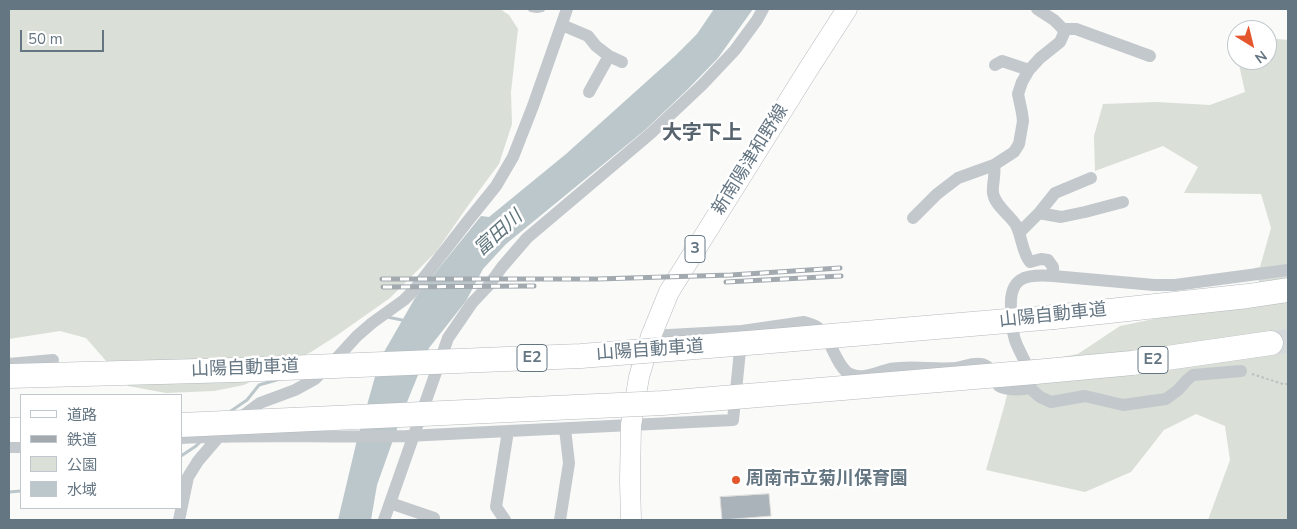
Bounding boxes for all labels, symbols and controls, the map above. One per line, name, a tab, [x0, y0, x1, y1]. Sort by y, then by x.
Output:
scale bar	[22, 20, 106, 52]
north arrow	[1227, 20, 1277, 70]
text: 50 m	[28, 29, 63, 49]
text: N	[1251, 46, 1270, 67]
street label: 新南陽津和野線	[708, 101, 794, 219]
district label: 大字下上	[662, 122, 742, 146]
water label: 富田川	[470, 206, 528, 262]
road number: 3	[685, 235, 705, 262]
street label: 山陽自動車道	[998, 300, 1108, 332]
street label: 山陽自動車道	[595, 336, 705, 366]
road number: E2	[517, 344, 547, 372]
road number: E2	[1138, 346, 1168, 374]
street label: 山陽自動車道	[191, 356, 299, 382]
legend	[20, 394, 182, 509]
text: 道路	[67, 405, 97, 425]
text: 鉄道	[67, 430, 97, 450]
text: 公園	[67, 455, 97, 475]
place label: 周南市立菊川保育園	[746, 469, 908, 491]
marker: 周南市立菊川保育園	[730, 474, 742, 486]
text: 水域	[67, 480, 97, 500]

